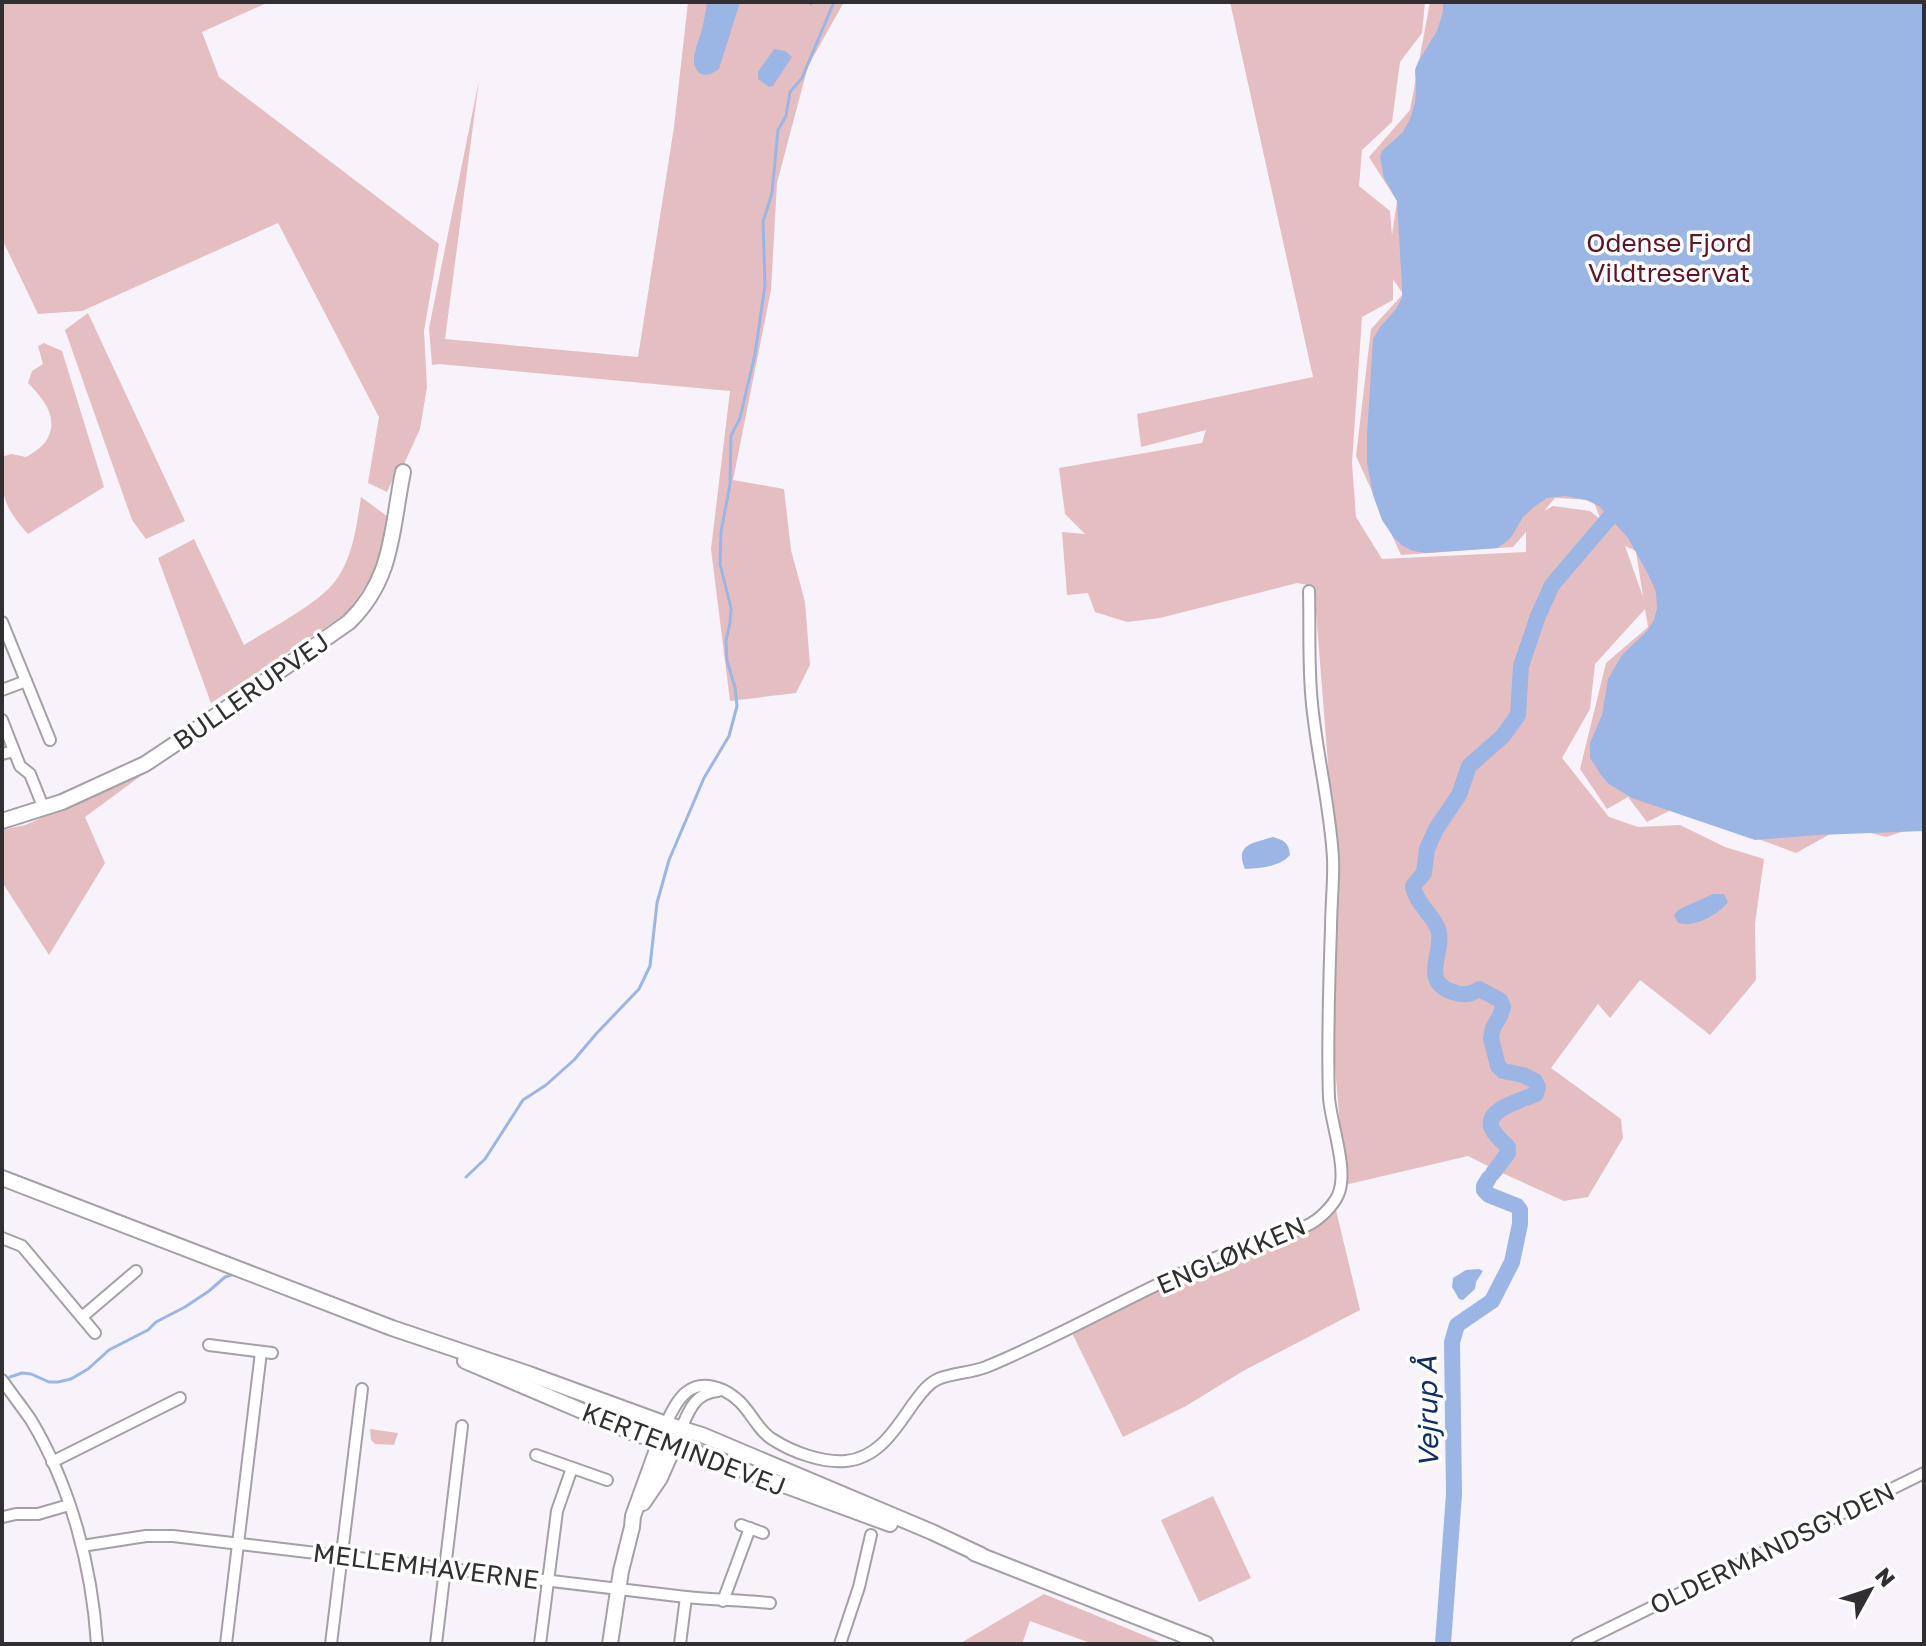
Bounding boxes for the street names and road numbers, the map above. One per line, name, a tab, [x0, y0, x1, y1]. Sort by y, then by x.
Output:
street label: BULLERUPVEJ	[167, 626, 335, 756]
street label: ENGLØKKEN	[1152, 1210, 1310, 1300]
street label: KERTEMINDEVEJ	[578, 1396, 790, 1502]
street label: OLDERMANDSGYDEN	[1645, 1475, 1899, 1621]
street label: MELLEMHAVERNE	[311, 1537, 541, 1595]

